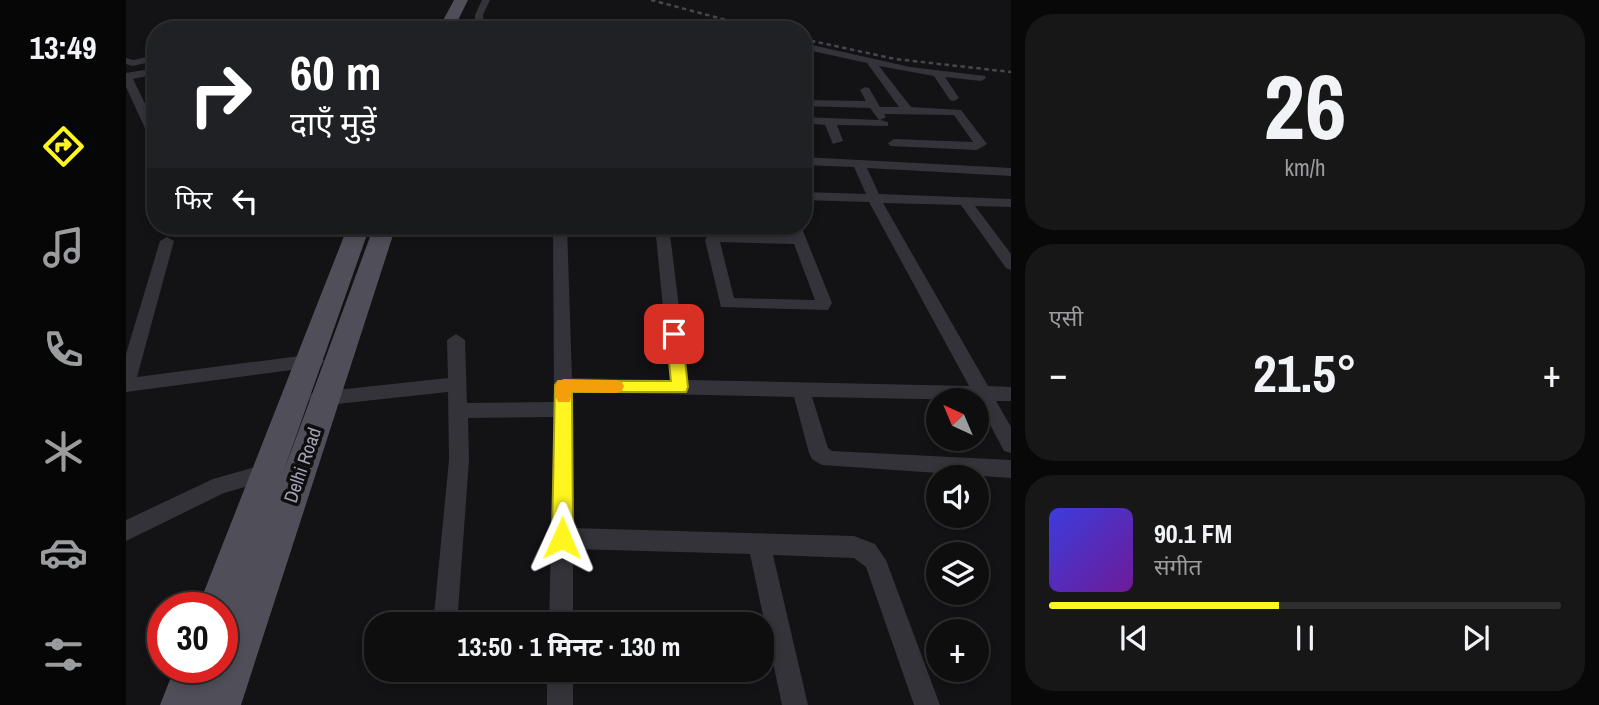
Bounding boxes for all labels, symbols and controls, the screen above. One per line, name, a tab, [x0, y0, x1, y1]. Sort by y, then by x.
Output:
text: 13:49	[29, 26, 97, 69]
text: 60 m	[290, 39, 382, 105]
text: 26	[1264, 45, 1347, 167]
icon: right	[175, 49, 266, 140]
text: दाएँ मुड़ें	[290, 102, 377, 145]
icon: directions	[39, 122, 88, 171]
text: km/h	[1285, 152, 1325, 183]
text: फिर	[175, 182, 212, 217]
icon: left	[226, 182, 264, 220]
icon: music	[39, 223, 88, 272]
text: एसी	[1049, 302, 1083, 333]
pin	[644, 304, 704, 364]
icon: arrive	[655, 315, 693, 353]
icon: phone	[39, 325, 88, 374]
text: 21.5°	[1253, 338, 1357, 408]
text: −	[1049, 348, 1067, 399]
text: +	[1543, 348, 1561, 399]
north arrow	[926, 388, 989, 452]
map controls	[926, 388, 989, 682]
street label: Delhi Road	[277, 424, 327, 506]
icon: climate	[39, 427, 88, 476]
button: sound	[926, 465, 989, 528]
position arrow	[525, 501, 599, 575]
text: 90.1 FM	[1154, 516, 1232, 551]
icon: car	[39, 528, 88, 577]
button: layers	[926, 542, 989, 605]
text: संगीत	[1154, 551, 1202, 582]
speed limit sign: 30	[147, 592, 238, 683]
button: +	[926, 619, 989, 682]
icon: previous	[1115, 619, 1153, 657]
icon: pause	[1286, 619, 1324, 657]
icon: next	[1457, 619, 1495, 657]
text: 13:50 · 1 मिनट · 130 m	[458, 629, 680, 664]
icon: filters	[39, 630, 88, 679]

